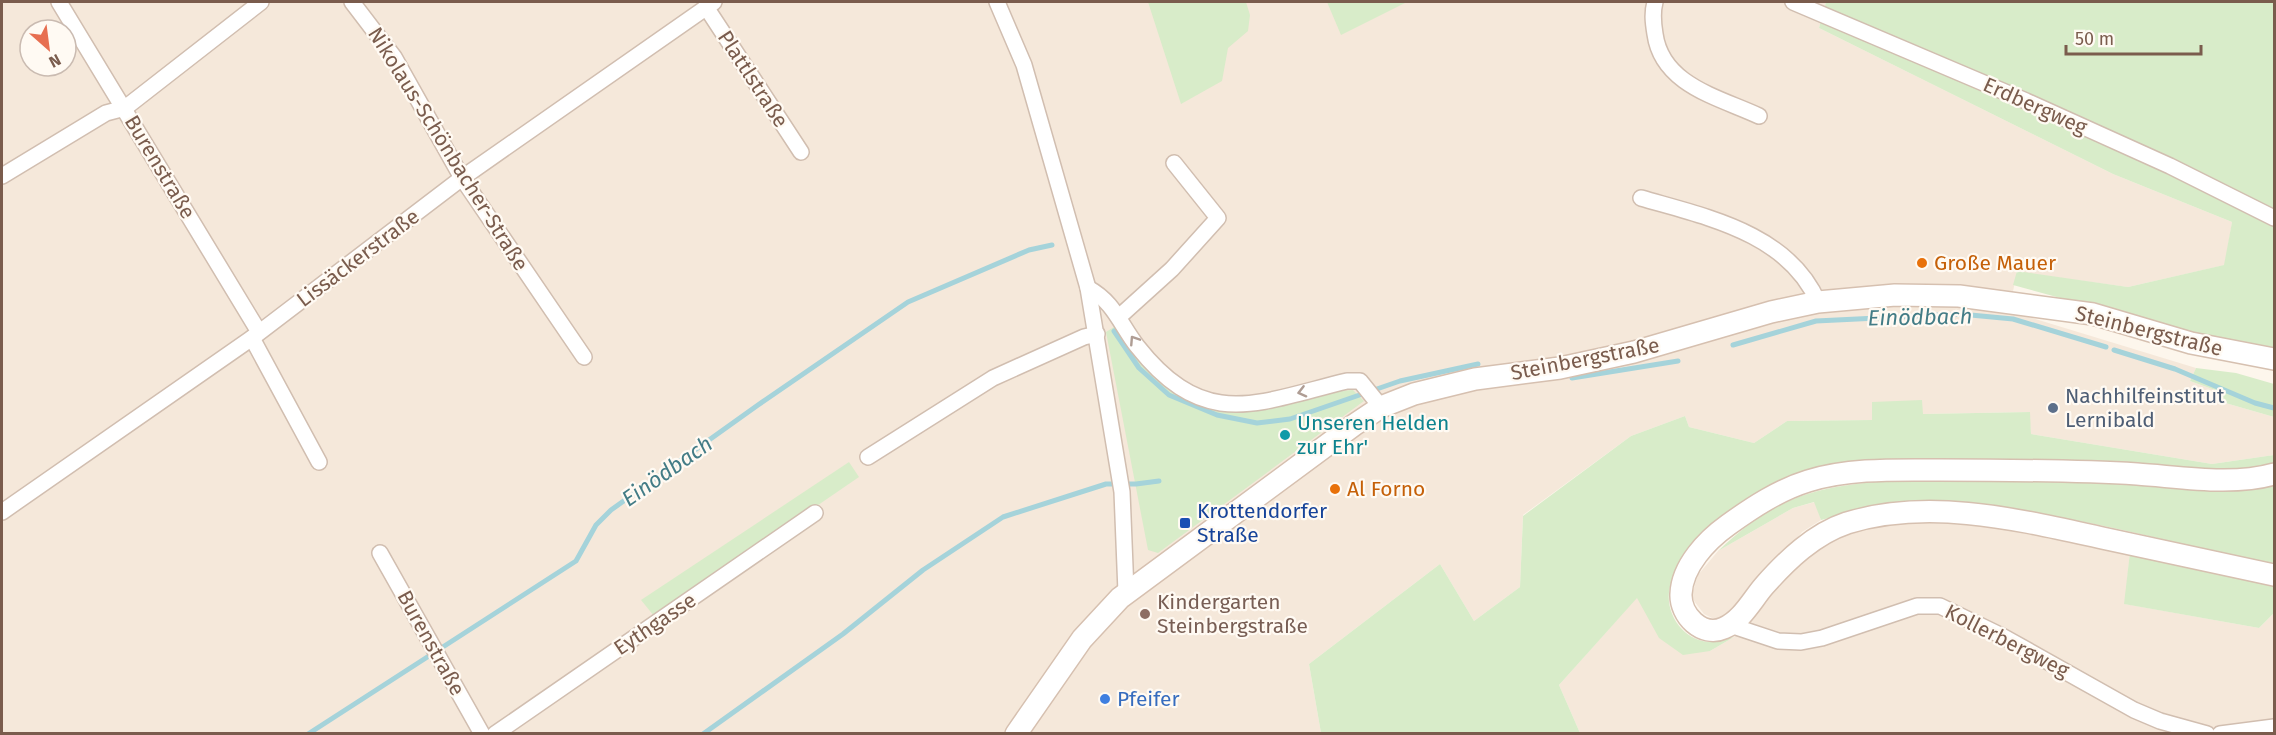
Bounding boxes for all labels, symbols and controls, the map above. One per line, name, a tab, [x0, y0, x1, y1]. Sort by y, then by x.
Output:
north arrow	[18, 18, 78, 78]
scale bar	[2066, 18, 2201, 56]
street label: Nikolaus-Schönbacher-Straße	[362, 22, 534, 276]
street label: Plattlstraße	[712, 26, 794, 132]
text: 50 m	[2075, 28, 2114, 50]
text: N	[46, 50, 64, 72]
street label: Erdbergweg	[1979, 72, 2091, 141]
street label: Burenstraße	[119, 110, 201, 224]
street label: Lissäckerstraße	[292, 203, 424, 313]
place label: Große Mauer	[1934, 250, 2056, 276]
marker: Große Mauer	[1915, 256, 1929, 270]
street label: Steinbergstraße	[2073, 300, 2225, 362]
water label: Einödbach	[1867, 303, 1973, 331]
street label: Steinbergstraße	[1508, 332, 1662, 386]
one-way arrow	[1129, 336, 1141, 346]
place label: Nachhilfeinstitut Lernibald	[2065, 383, 2225, 433]
one-way arrow	[1298, 384, 1308, 397]
marker: Nachhilfeinstitut Lernibald	[2046, 401, 2060, 415]
place label: Unseren Helden zur Ehr'	[1297, 410, 1449, 460]
marker: Unseren Helden zur Ehr'	[1278, 428, 1292, 442]
water label: Einödbach	[616, 430, 718, 512]
place label: Al Forno	[1347, 476, 1425, 502]
marker: Al Forno	[1328, 482, 1342, 496]
place label: Krottendorfer Straße	[1197, 498, 1327, 548]
marker: Krottendorfer Straße	[1178, 516, 1192, 530]
street label: Burenstraße	[391, 586, 471, 700]
street label: Eythgasse	[609, 587, 701, 661]
place label: Kindergarten Steinbergstraße	[1157, 589, 1308, 639]
street label: Kollerbergweg	[1940, 599, 2074, 684]
marker: Kindergarten Steinbergstraße	[1138, 607, 1152, 621]
place label: Pfeifer	[1117, 686, 1180, 712]
marker: Pfeifer	[1098, 692, 1112, 706]

